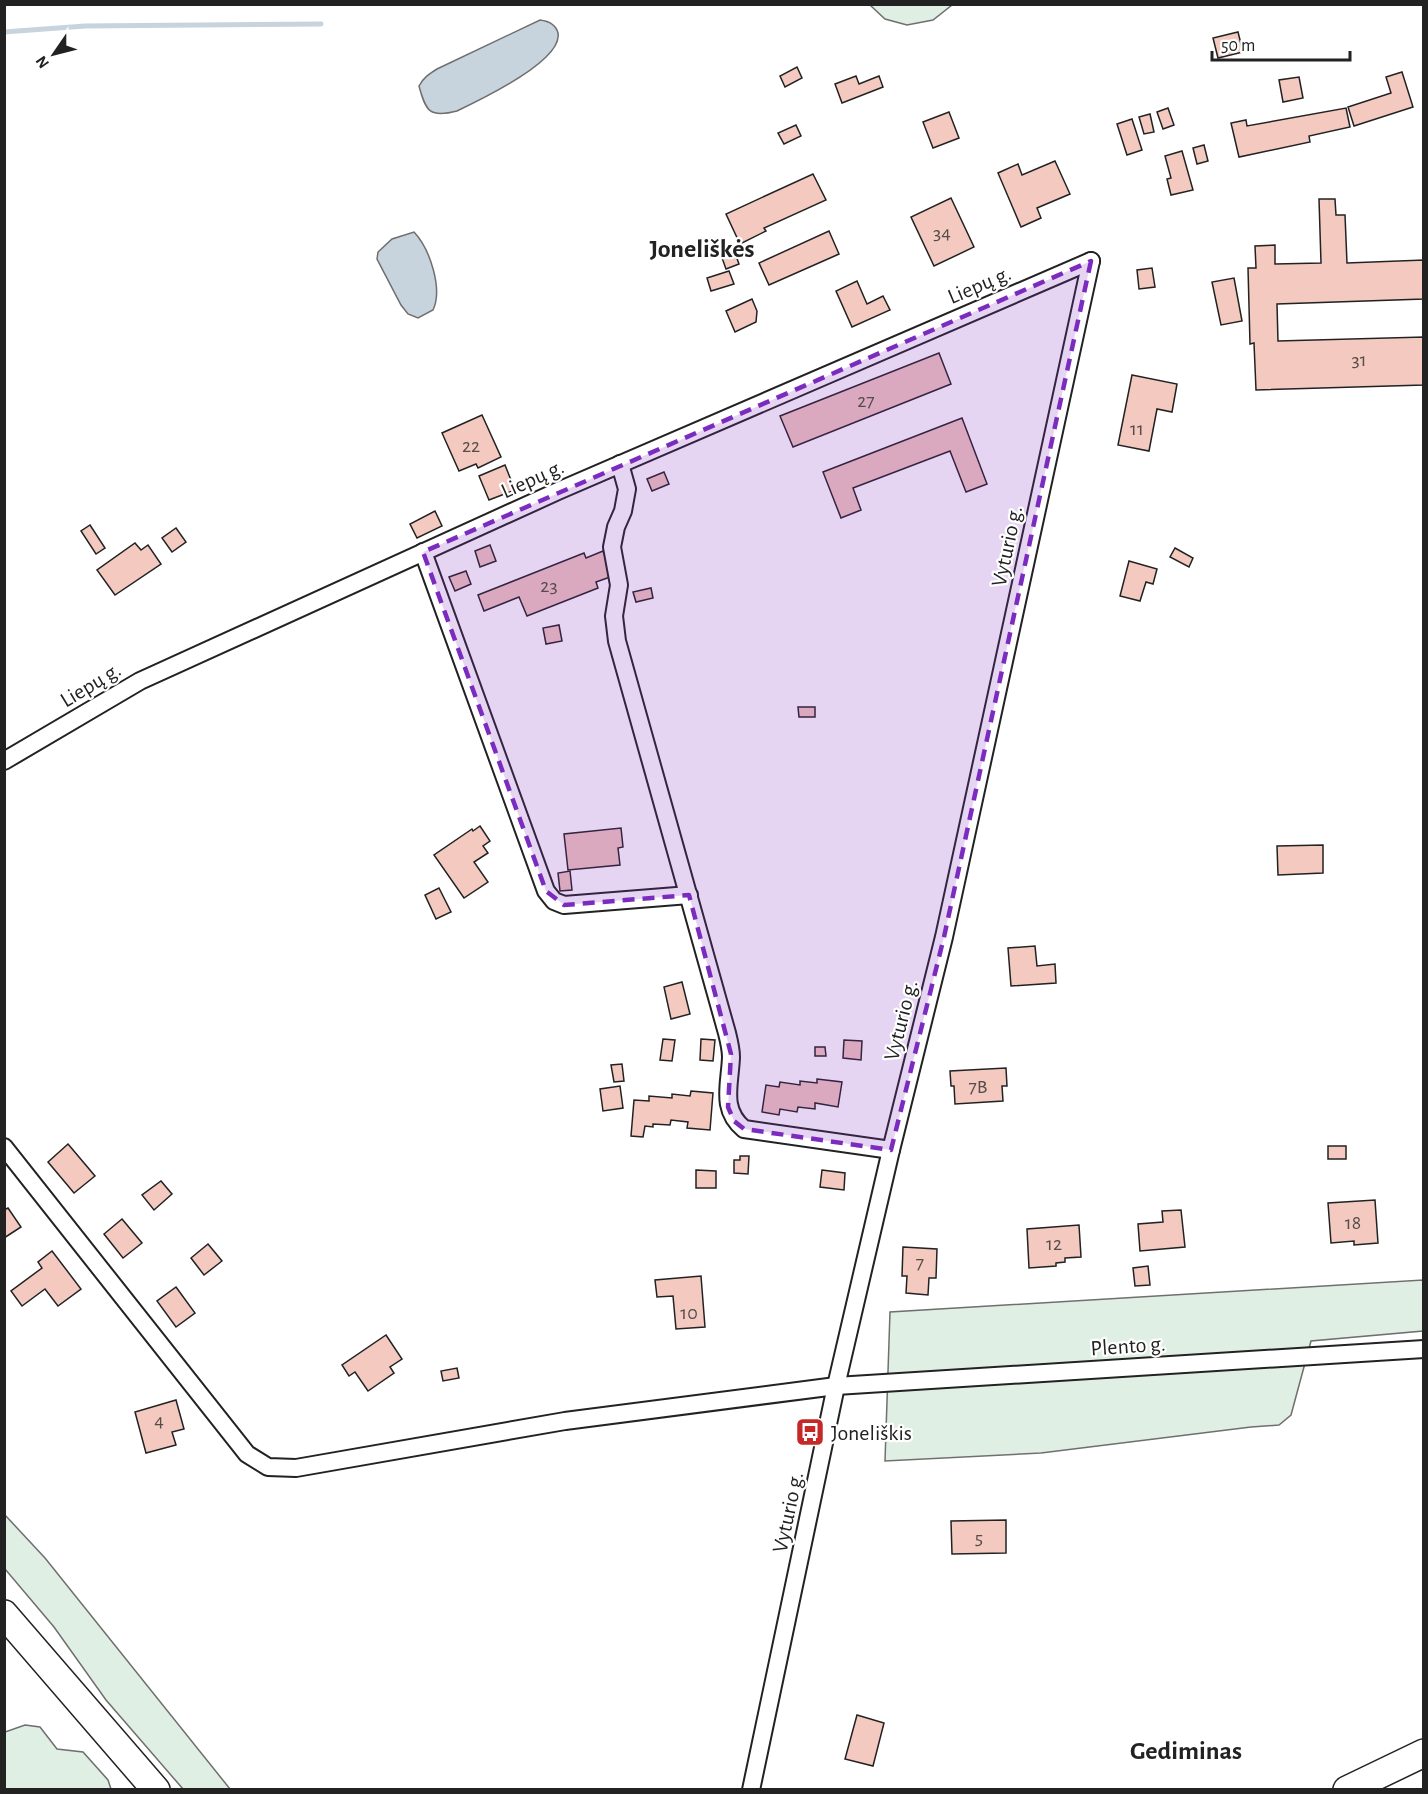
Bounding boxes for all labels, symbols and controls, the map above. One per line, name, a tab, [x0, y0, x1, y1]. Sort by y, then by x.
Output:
north arrow	[24, 24, 84, 84]
scale bar	[1212, 24, 1350, 62]
text: 50 m	[1221, 37, 1255, 55]
text: N	[33, 53, 52, 71]
house number: 34	[933, 223, 951, 243]
district label: Joneliškės	[649, 236, 755, 262]
street label: Liepų g.	[945, 262, 1014, 308]
house number: 31	[1351, 350, 1367, 370]
house number: 27	[857, 391, 875, 411]
house number: 11	[1130, 419, 1144, 439]
house number: 22	[462, 436, 480, 456]
street label: Liepų g.	[498, 455, 567, 502]
street label: Vyturio g.	[988, 504, 1026, 589]
house number: 23	[540, 576, 558, 596]
street label: Liepų g.	[56, 658, 125, 711]
street label: Vyturio g.	[880, 978, 922, 1063]
house number: 7B	[968, 1077, 988, 1097]
house number: 18	[1345, 1213, 1361, 1233]
house number: 12	[1046, 1234, 1062, 1254]
house number: 7	[916, 1253, 924, 1273]
house number: 10	[680, 1303, 698, 1323]
street label: Plento g.	[1090, 1332, 1166, 1360]
house number: 4	[154, 1411, 164, 1431]
bus stop icon: Joneliškis	[794, 1416, 826, 1448]
place label: Joneliškis	[831, 1422, 912, 1444]
street label: Vyturio g.	[769, 1470, 807, 1555]
house number: 5	[975, 1528, 983, 1548]
district label: Gediminas	[1130, 1738, 1242, 1764]

